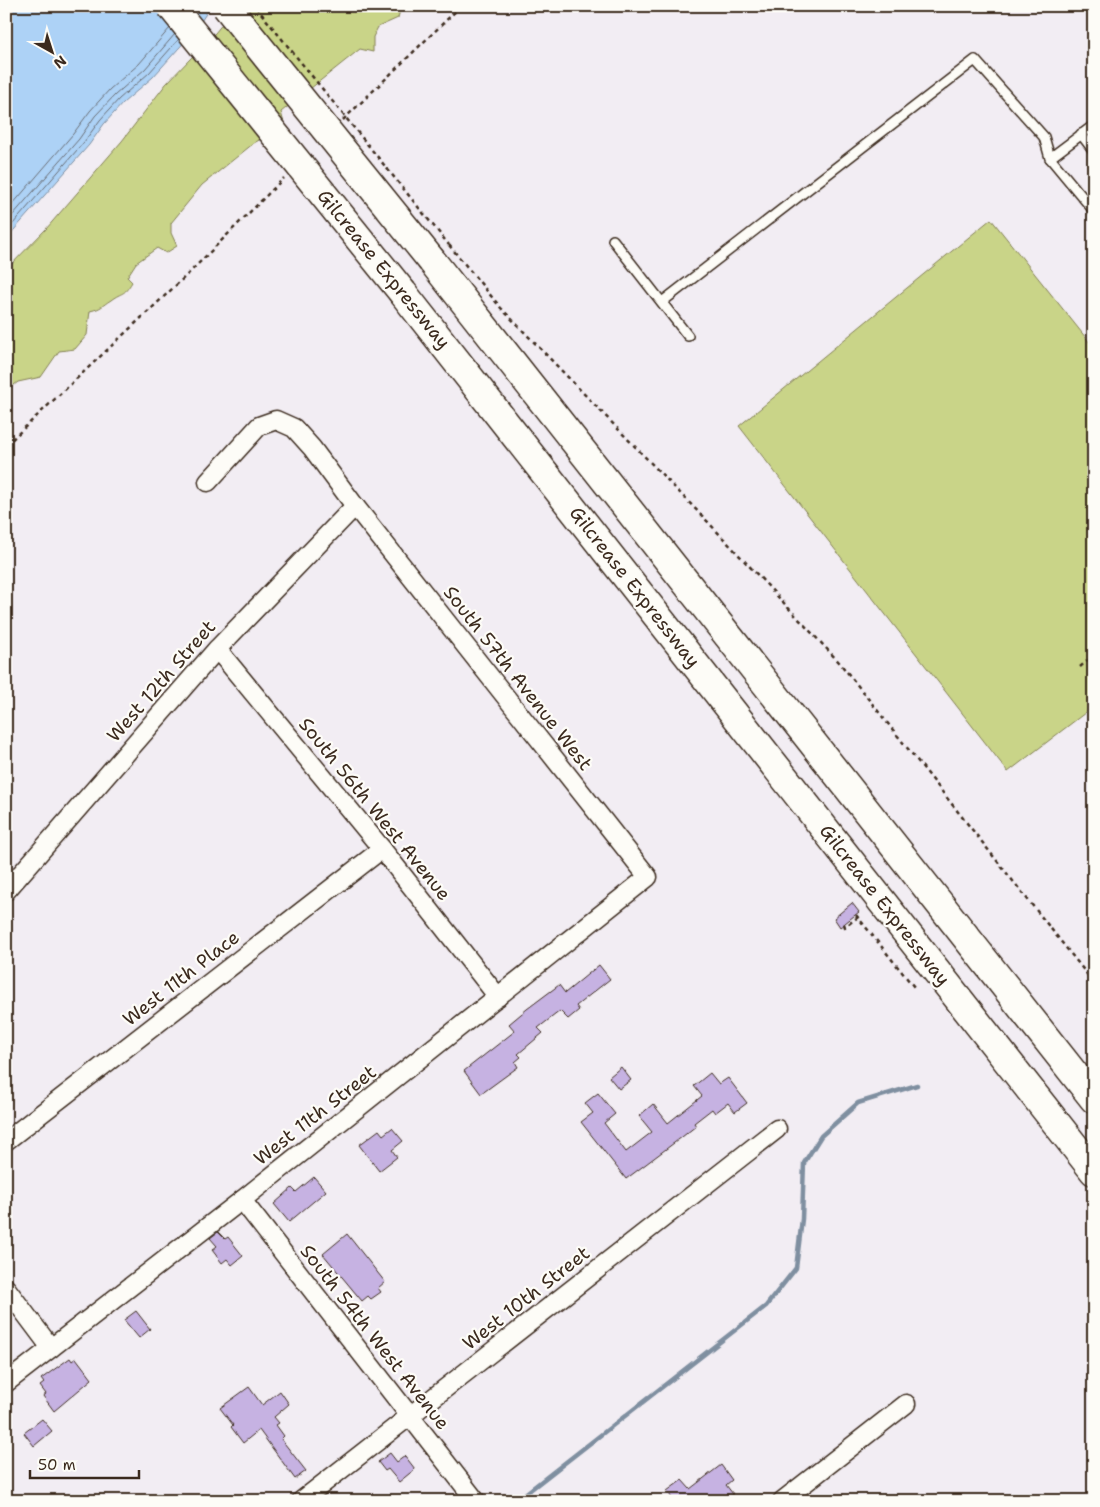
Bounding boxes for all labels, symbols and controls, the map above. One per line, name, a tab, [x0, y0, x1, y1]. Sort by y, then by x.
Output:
north arrow	[28, 28, 78, 78]
text: N	[50, 52, 70, 73]
street label: Gilcrease Expressway	[312, 184, 456, 354]
street label: Gilcrease Expressway	[564, 501, 706, 673]
street label: South 57th Avenue West	[438, 580, 598, 776]
street label: West 12th Street	[101, 615, 221, 747]
street label: South 56th West Avenue	[293, 712, 457, 906]
street label: Gilcrease Expressway	[814, 819, 956, 991]
street label: West 11th Place	[118, 925, 244, 1031]
street label: West 11th Street	[249, 1059, 381, 1171]
street label: South 54th West Avenue	[295, 1239, 455, 1435]
street label: West 10th Street	[457, 1241, 595, 1355]
scale bar	[30, 1447, 139, 1479]
text: 50 m	[38, 1455, 76, 1475]

